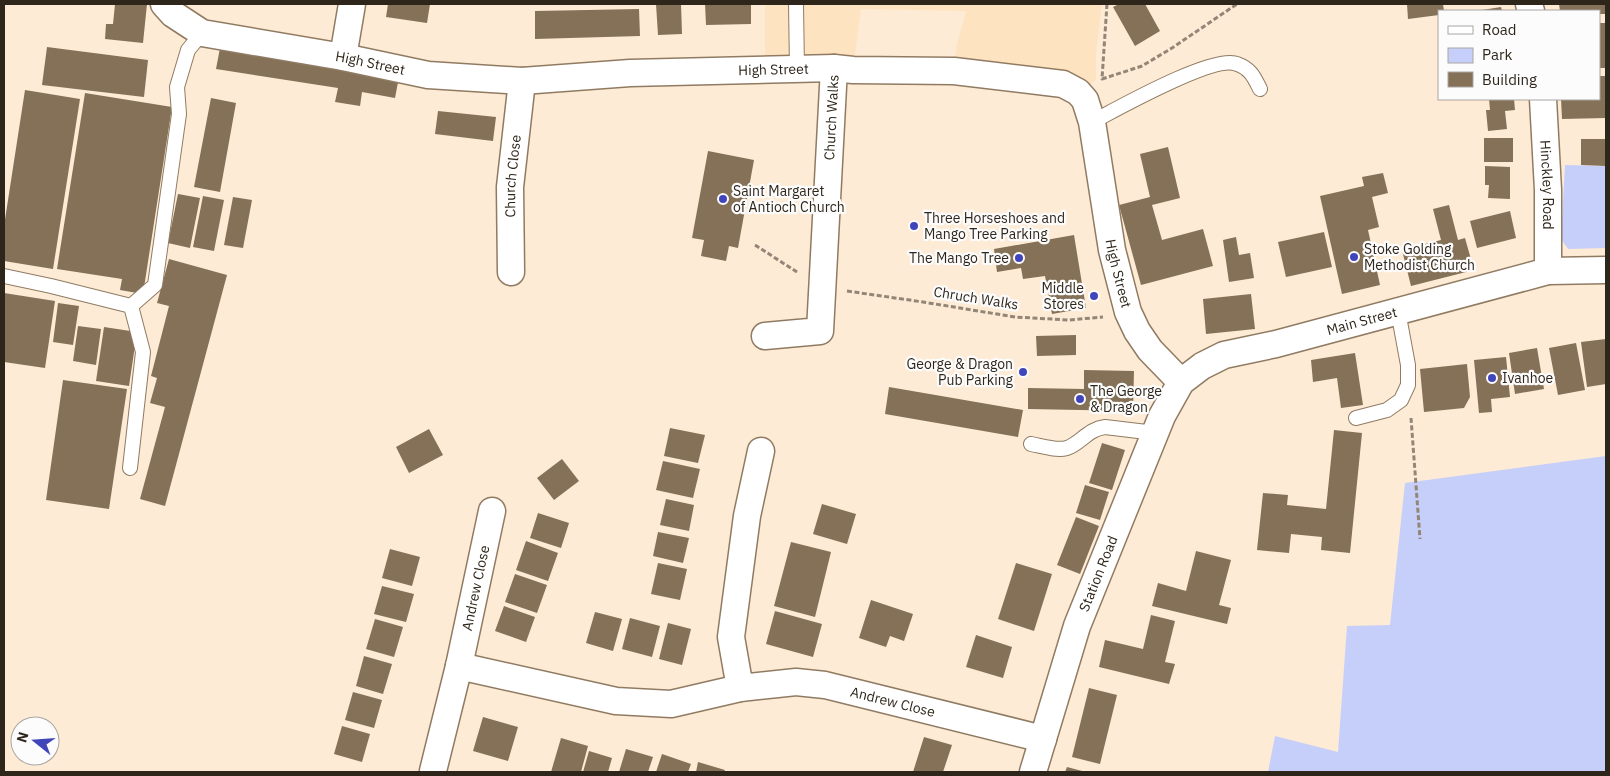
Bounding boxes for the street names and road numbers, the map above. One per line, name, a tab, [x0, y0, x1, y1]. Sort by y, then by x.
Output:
street label: High Street	[334, 47, 407, 79]
street label: High Street	[738, 60, 809, 79]
street label: Church Walks	[820, 74, 843, 161]
street label: Church Close	[501, 134, 525, 218]
street label: Hinckley Road	[1536, 140, 1557, 230]
street label: High Street	[1101, 238, 1136, 310]
street label: Chruch Walks	[932, 282, 1020, 314]
street label: Main Street	[1325, 303, 1399, 339]
street label: Station Road	[1075, 533, 1122, 614]
street label: Andrew Close	[458, 543, 494, 632]
street label: Andrew Close	[848, 683, 937, 721]

